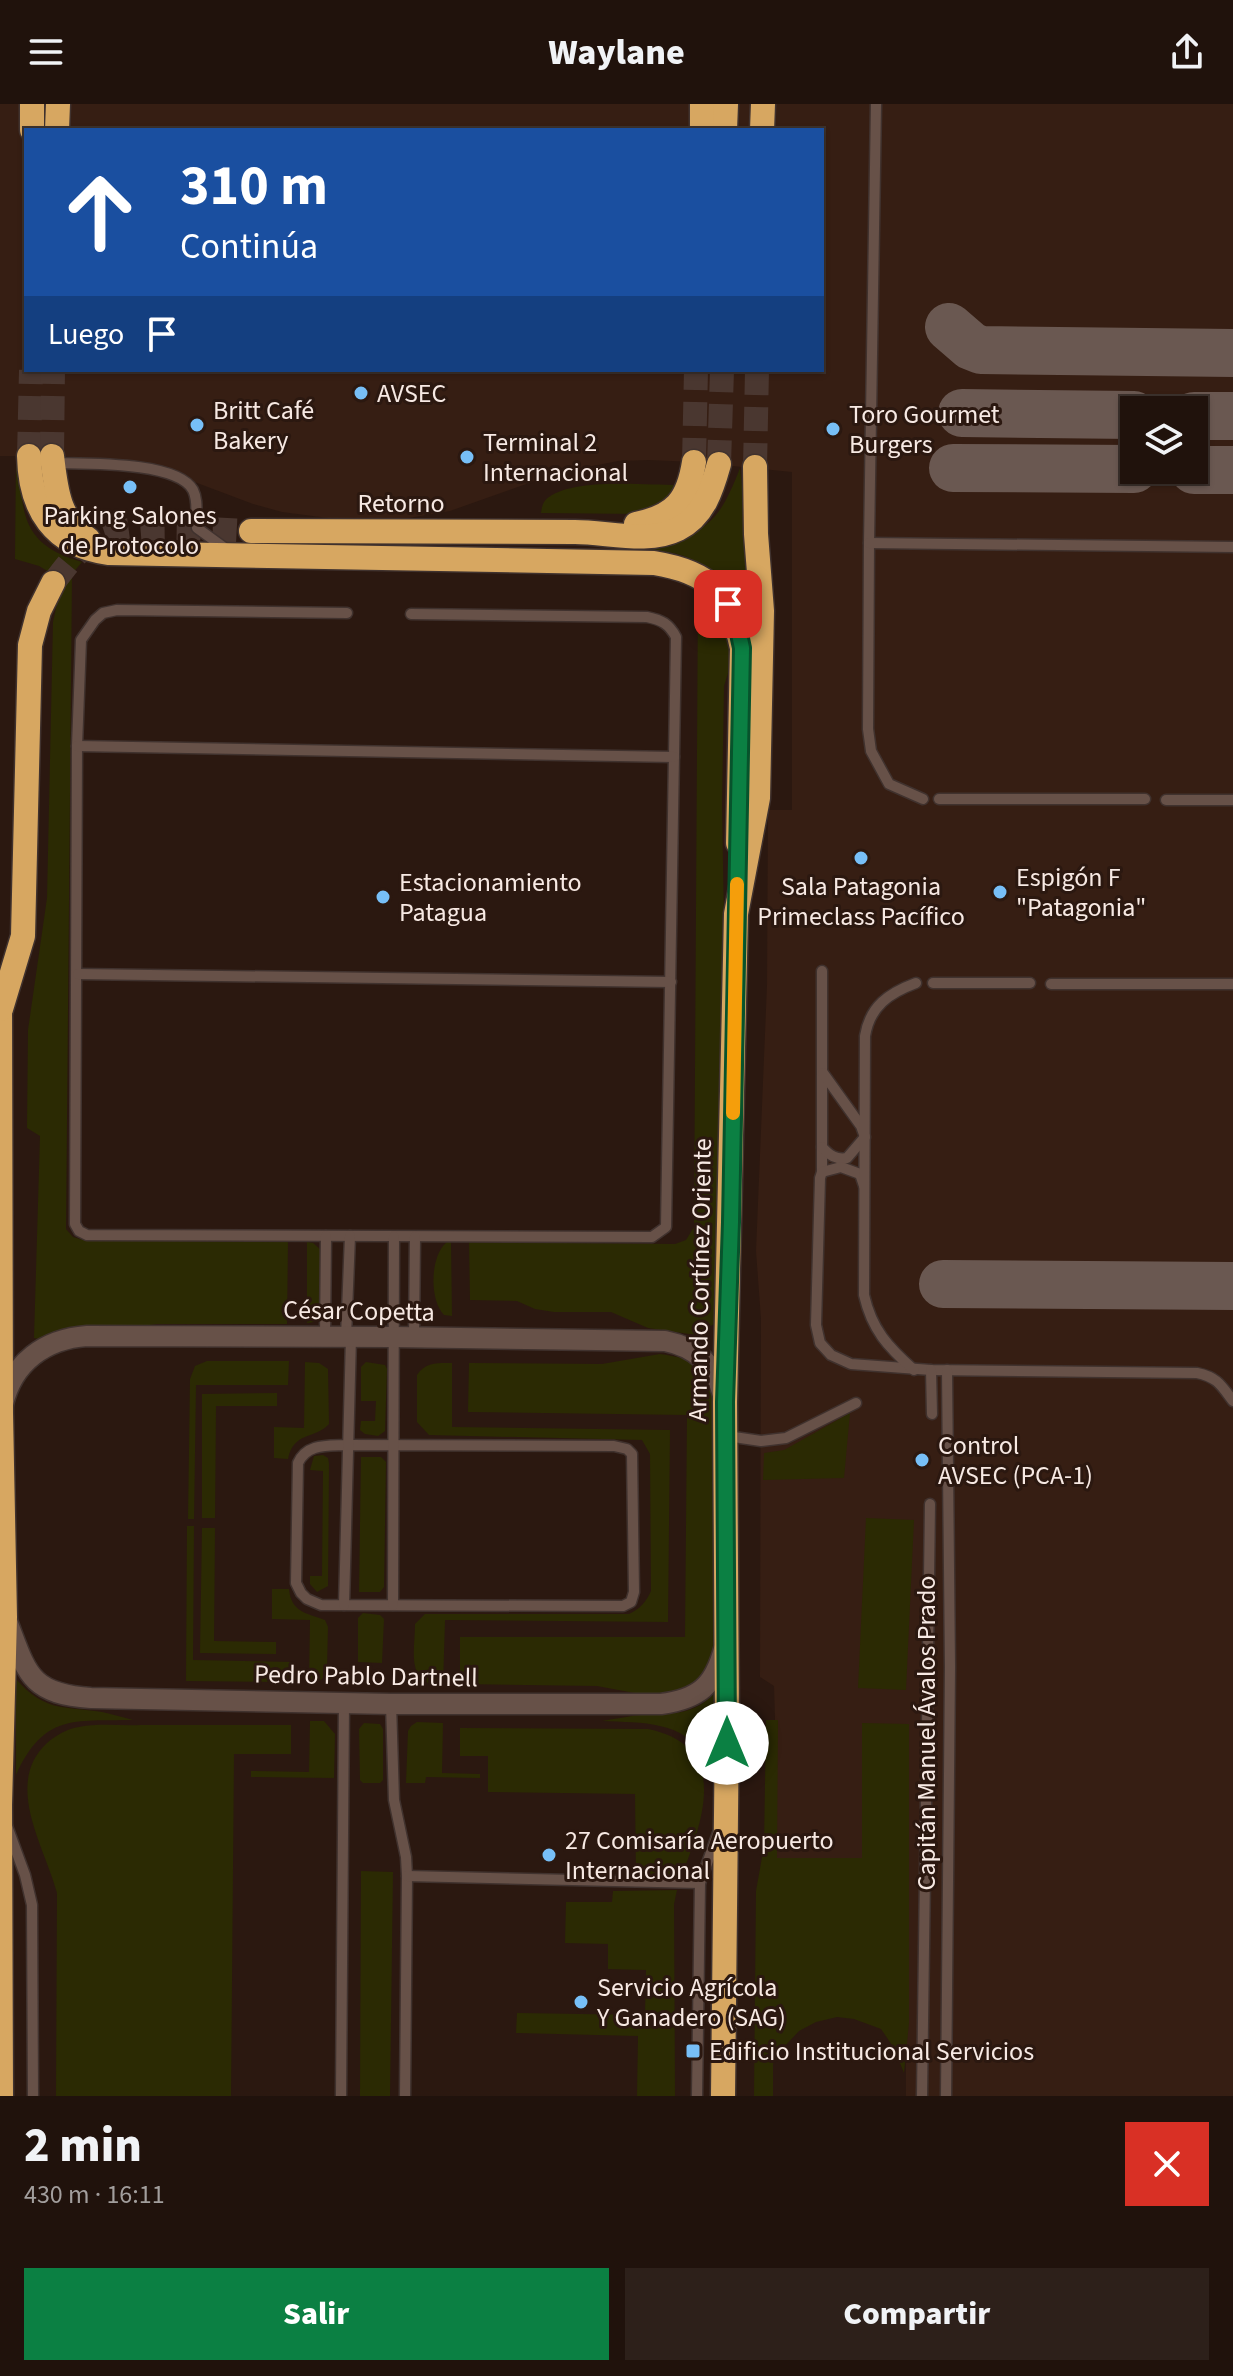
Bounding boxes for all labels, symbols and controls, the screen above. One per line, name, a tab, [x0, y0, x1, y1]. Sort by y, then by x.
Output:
text: Waylane	[548, 27, 685, 78]
icon: menu	[24, 30, 68, 74]
icon: share	[1165, 30, 1209, 74]
text: 310 m	[180, 147, 328, 226]
icon: ahead	[48, 160, 152, 264]
text: Continúa	[180, 221, 318, 272]
icon: arrive	[140, 312, 184, 356]
text: Luego	[48, 313, 124, 356]
place label: AVSEC	[377, 375, 446, 412]
marker: AVSEC	[352, 384, 370, 402]
place label: Britt Café Bakery	[213, 392, 314, 459]
place label: Toro Gourmet Burgers	[849, 396, 1000, 463]
map controls	[1120, 396, 1208, 484]
button: layers	[1120, 396, 1208, 484]
marker: Britt Café Bakery	[188, 416, 206, 434]
marker: Toro Gourmet Burgers	[824, 420, 842, 438]
place label: Terminal 2 Internacional	[483, 424, 628, 491]
marker: Terminal 2 Internacional	[458, 448, 476, 466]
marker: Parking Salones de Protocolo	[121, 478, 139, 496]
street label: Retorno	[357, 485, 445, 522]
place label: Parking Salones de Protocolo	[43, 497, 217, 564]
pin	[694, 570, 762, 638]
icon: arrive	[706, 582, 750, 626]
marker: Sala Patagonia Primeclass Pacífico	[852, 849, 870, 867]
place label: Espigón F "Patagonia"	[1016, 859, 1146, 926]
place label: Estacionamiento Patagua	[399, 864, 582, 931]
place label: Sala Patagonia Primeclass Pacífico	[757, 868, 965, 935]
marker: Espigón F "Patagonia"	[991, 883, 1009, 901]
marker: Estacionamiento Patagua	[374, 888, 392, 906]
street label: Armando Cortínez Oriente	[679, 1138, 721, 1422]
street label: César Copetta	[283, 1291, 435, 1331]
place label: Control AVSEC (PCA-1)	[938, 1427, 1093, 1494]
marker: Control AVSEC (PCA-1)	[913, 1451, 931, 1469]
street label: Capitán Manuel Ávalos Prado	[908, 1576, 945, 1890]
street label: Pedro Pablo Dartnell	[254, 1656, 478, 1696]
position arrow	[685, 1701, 769, 1785]
place label: 27 Comisaría Aeropuerto Internacional	[565, 1822, 834, 1889]
marker: 27 Comisaría Aeropuerto Internacional	[540, 1846, 558, 1864]
place label: Servicio Agrícola Y Ganadero (SAG)	[596, 1969, 786, 2036]
marker: Servicio Agrícola Y Ganadero (SAG)	[572, 1993, 590, 2011]
place label: Edificio Institucional Servicios	[709, 2033, 1034, 2070]
marker: Edificio Institucional Servicios	[684, 2042, 702, 2060]
text: 2 min	[24, 2112, 142, 2180]
button: close	[1125, 2122, 1209, 2206]
text: 430 m · 16:11	[24, 2176, 165, 2213]
button: Salir	[24, 2268, 609, 2360]
button: Compartir	[625, 2268, 1209, 2360]

